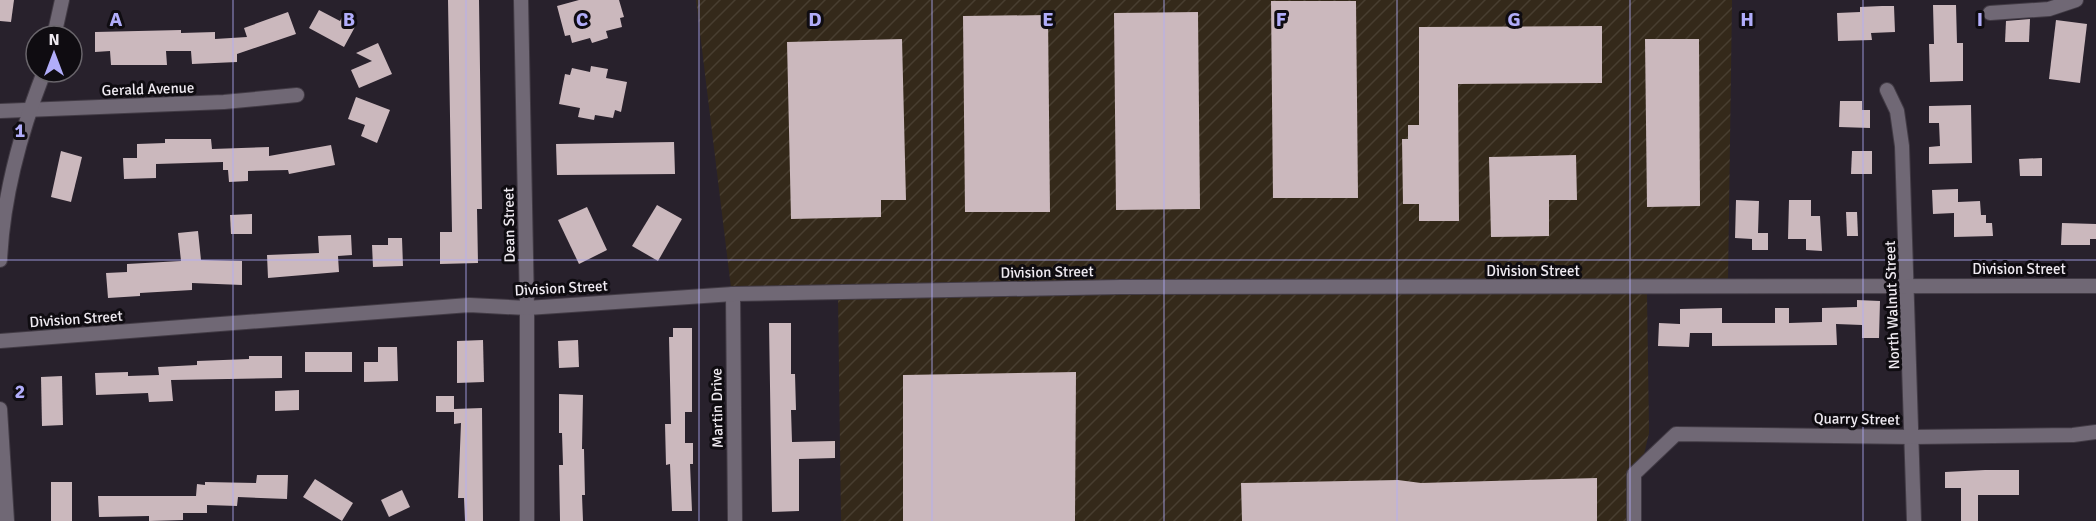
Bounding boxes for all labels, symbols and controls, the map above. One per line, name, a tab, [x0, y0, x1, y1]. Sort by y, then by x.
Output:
text: A	[110, 7, 123, 32]
text: B	[343, 7, 355, 32]
text: C	[576, 7, 588, 32]
text: D	[808, 7, 822, 32]
text: E	[1042, 7, 1054, 32]
text: F	[1276, 7, 1287, 32]
text: G	[1507, 7, 1521, 32]
text: H	[1740, 7, 1754, 32]
text: I	[1977, 7, 1983, 32]
north arrow	[24, 24, 84, 84]
text: N	[48, 30, 60, 50]
street label: Gerald Avenue	[101, 78, 195, 100]
text: 1	[15, 118, 26, 143]
street label: Dean Street	[499, 187, 519, 263]
street label: North Walnut Street	[1881, 240, 1903, 370]
street label: Division Street	[1972, 260, 2066, 278]
street label: Division Street	[1000, 262, 1094, 282]
street label: Division Street	[1486, 262, 1580, 280]
street label: Division Street	[514, 277, 608, 299]
street label: Division Street	[29, 307, 123, 331]
street label: Martin Drive	[707, 368, 727, 448]
text: 2	[15, 379, 25, 404]
street label: Quarry Street	[1814, 409, 1900, 429]

